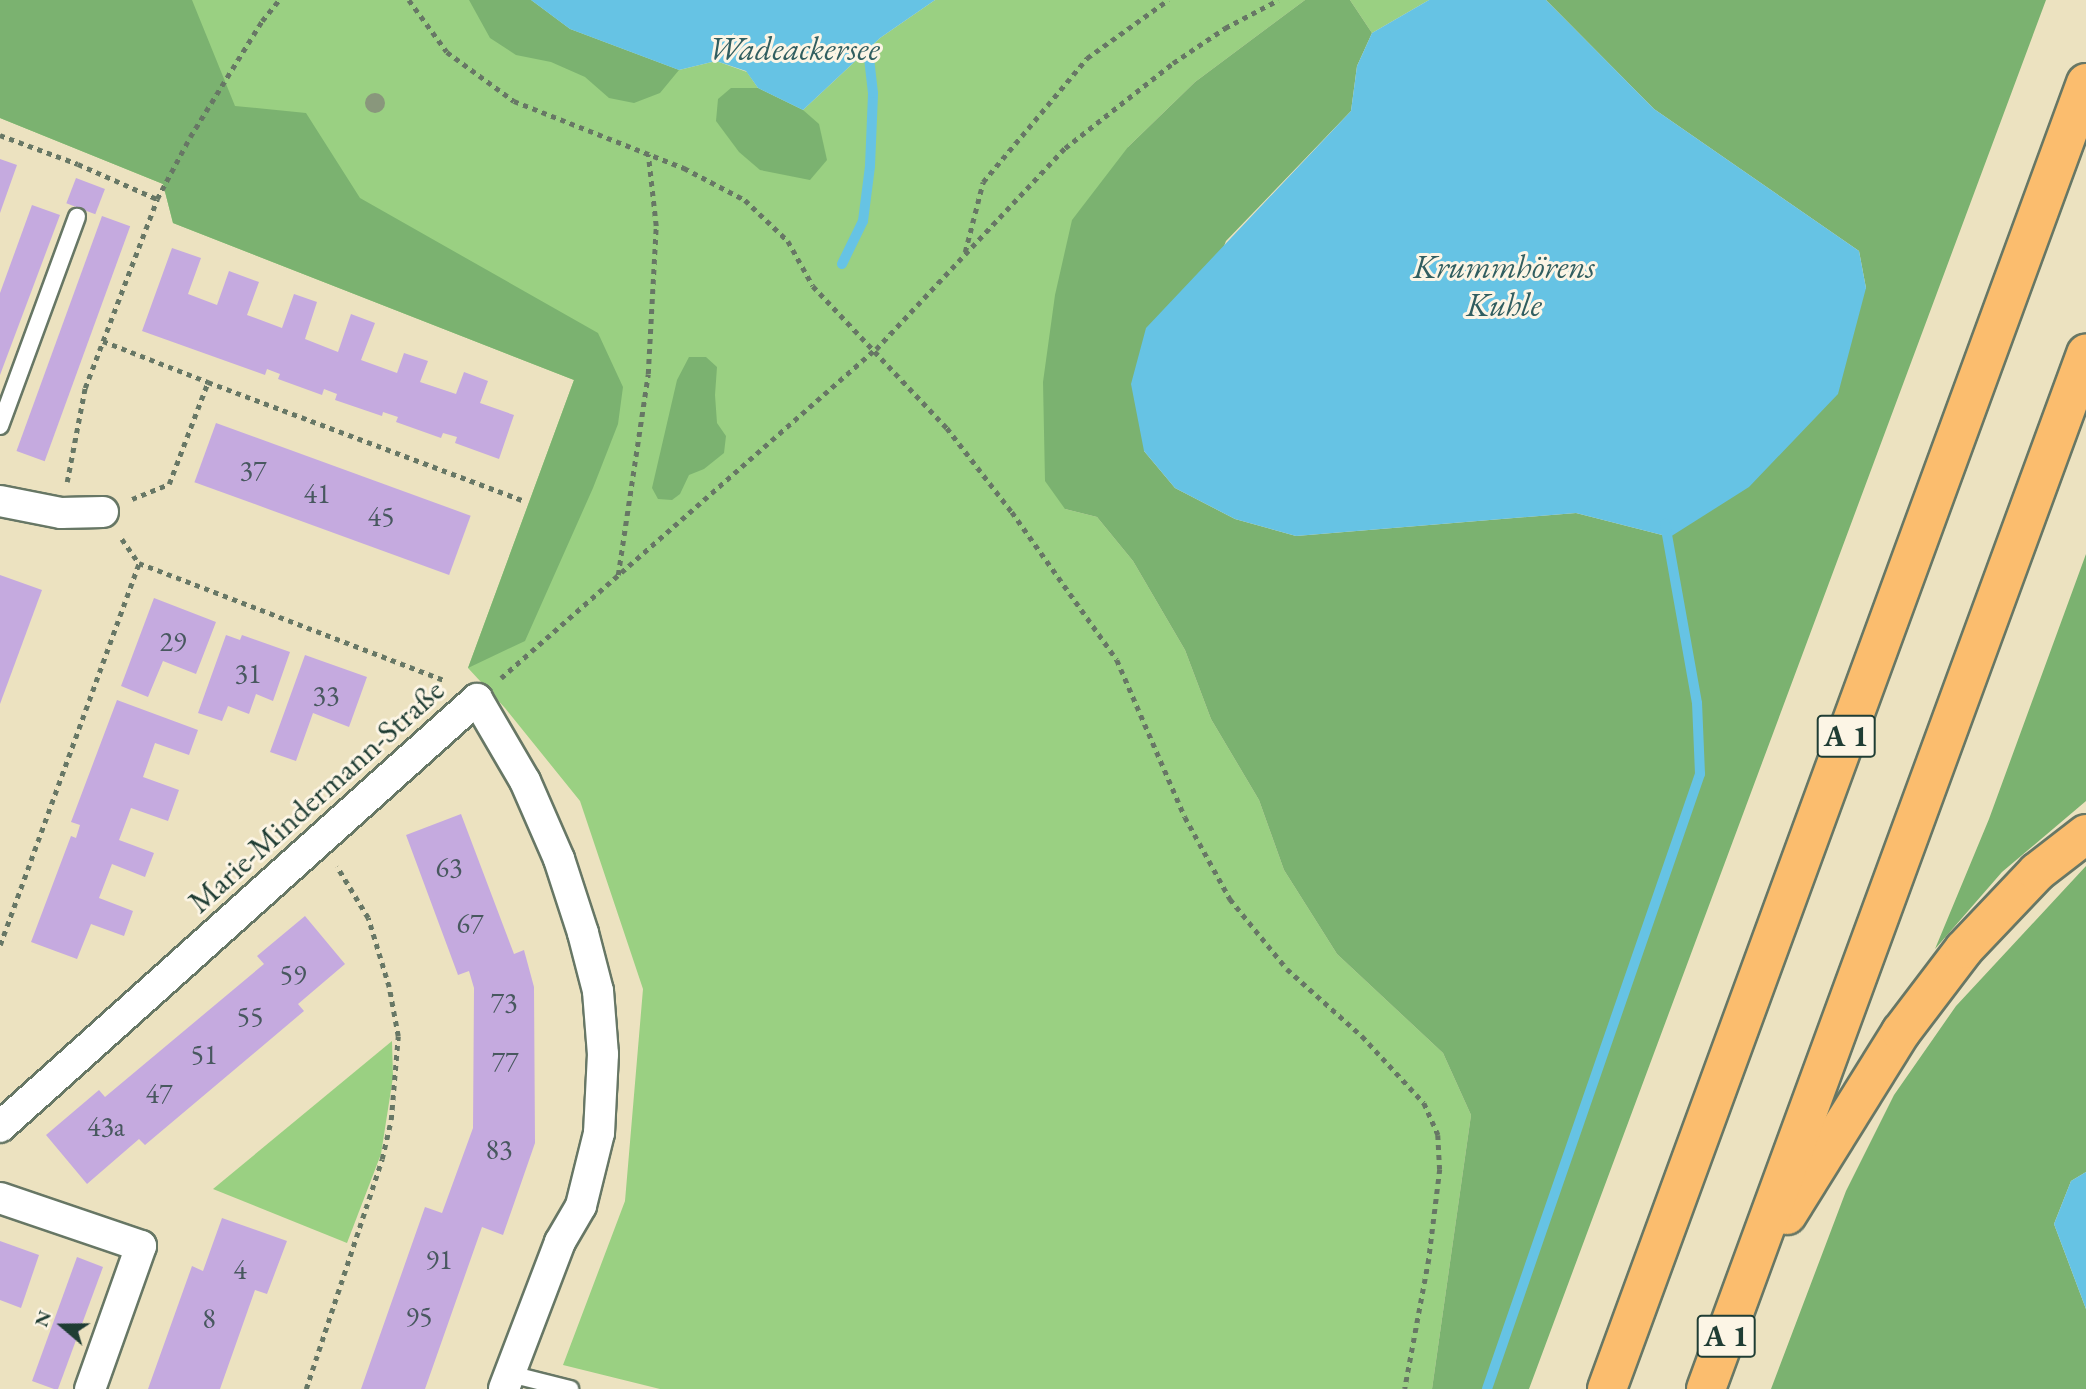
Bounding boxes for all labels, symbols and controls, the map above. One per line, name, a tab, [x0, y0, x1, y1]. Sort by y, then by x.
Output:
water label: Wadeackersee	[708, 29, 880, 69]
water label: Krummhörens Kuhle	[1413, 247, 1595, 325]
house number: 37	[240, 453, 266, 487]
house number: 41	[304, 476, 330, 510]
house number: 45	[368, 499, 394, 533]
house number: 29	[160, 624, 186, 658]
house number: 31	[235, 656, 261, 690]
street label: Marie-Mindermann-Straße	[180, 671, 452, 921]
house number: 33	[313, 678, 339, 712]
road number: A 1	[1816, 709, 1876, 762]
house number: 63	[436, 850, 462, 884]
house number: 67	[457, 906, 483, 940]
house number: 59	[280, 957, 306, 991]
house number: 73	[491, 985, 517, 1019]
house number: 55	[237, 999, 263, 1033]
house number: 51	[191, 1037, 217, 1071]
house number: 77	[492, 1044, 518, 1078]
house number: 47	[146, 1076, 172, 1110]
house number: 43a	[87, 1109, 125, 1143]
house number: 83	[486, 1132, 512, 1166]
house number: 91	[426, 1242, 452, 1276]
house number: 4	[233, 1252, 247, 1286]
north arrow	[28, 1291, 98, 1361]
house number: 95	[406, 1299, 432, 1333]
house number: 8	[202, 1301, 216, 1335]
text: N	[28, 1307, 57, 1330]
road number: A 1	[1696, 1310, 1756, 1362]

